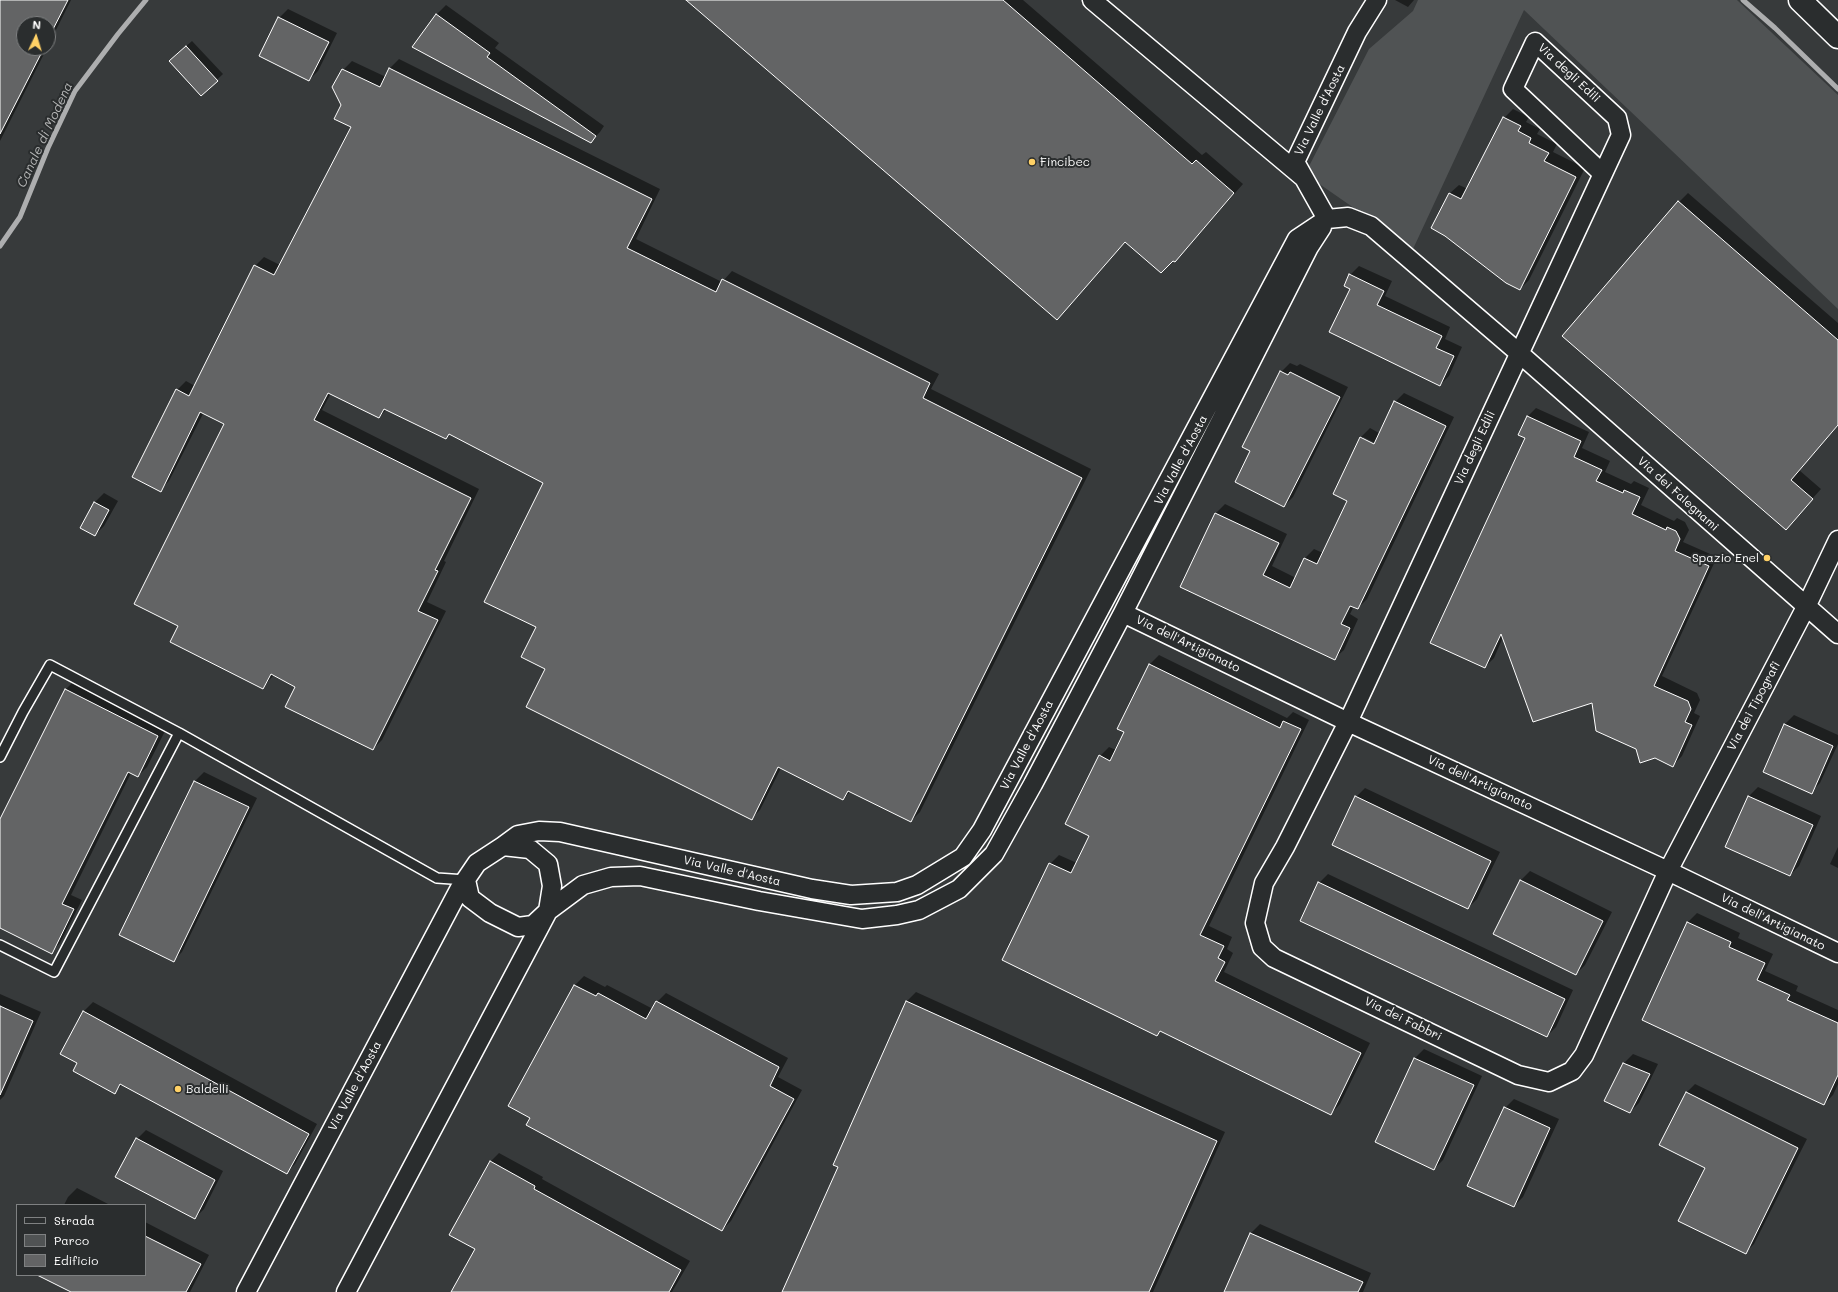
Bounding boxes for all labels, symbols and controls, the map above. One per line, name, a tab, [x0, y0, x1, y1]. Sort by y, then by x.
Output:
north arrow	[16, 16, 56, 56]
text: N	[32, 17, 41, 32]
street label: Via degli Edili	[1535, 40, 1603, 106]
street label: Via Valle d'Aosta	[1292, 62, 1348, 158]
water label: Canale di Modena	[14, 80, 76, 190]
place label: Fincibec	[1040, 155, 1090, 169]
marker: Fincibec	[1027, 157, 1037, 167]
street label: Via degli Edili	[1452, 409, 1498, 487]
street label: Via Valle d'Aosta	[1151, 413, 1211, 507]
street label: Via dei Falegnami	[1634, 454, 1722, 534]
place label: Spazio Enel	[1692, 551, 1759, 565]
marker: Spazio Enel	[1762, 553, 1772, 563]
street label: Via dell'Artigianato	[1133, 612, 1243, 676]
street label: Via dei Tipografi	[1724, 659, 1784, 753]
street label: Via Valle d'Aosta	[997, 698, 1057, 792]
street label: Via dell'Artigianato	[1425, 752, 1535, 814]
street label: Via Valle d'Aosta	[682, 853, 782, 889]
street label: Via dell'Artigianato	[1718, 890, 1828, 954]
street label: Via dei Fabbri	[1362, 994, 1444, 1044]
street label: Via Valle d'Aosta	[325, 1039, 385, 1133]
place label: Baldelli	[186, 1082, 229, 1096]
marker: Baldelli	[173, 1084, 183, 1094]
legend	[16, 1204, 146, 1276]
text: Strada	[54, 1212, 95, 1228]
text: Parco	[54, 1232, 89, 1248]
text: Edificio	[54, 1252, 98, 1268]

